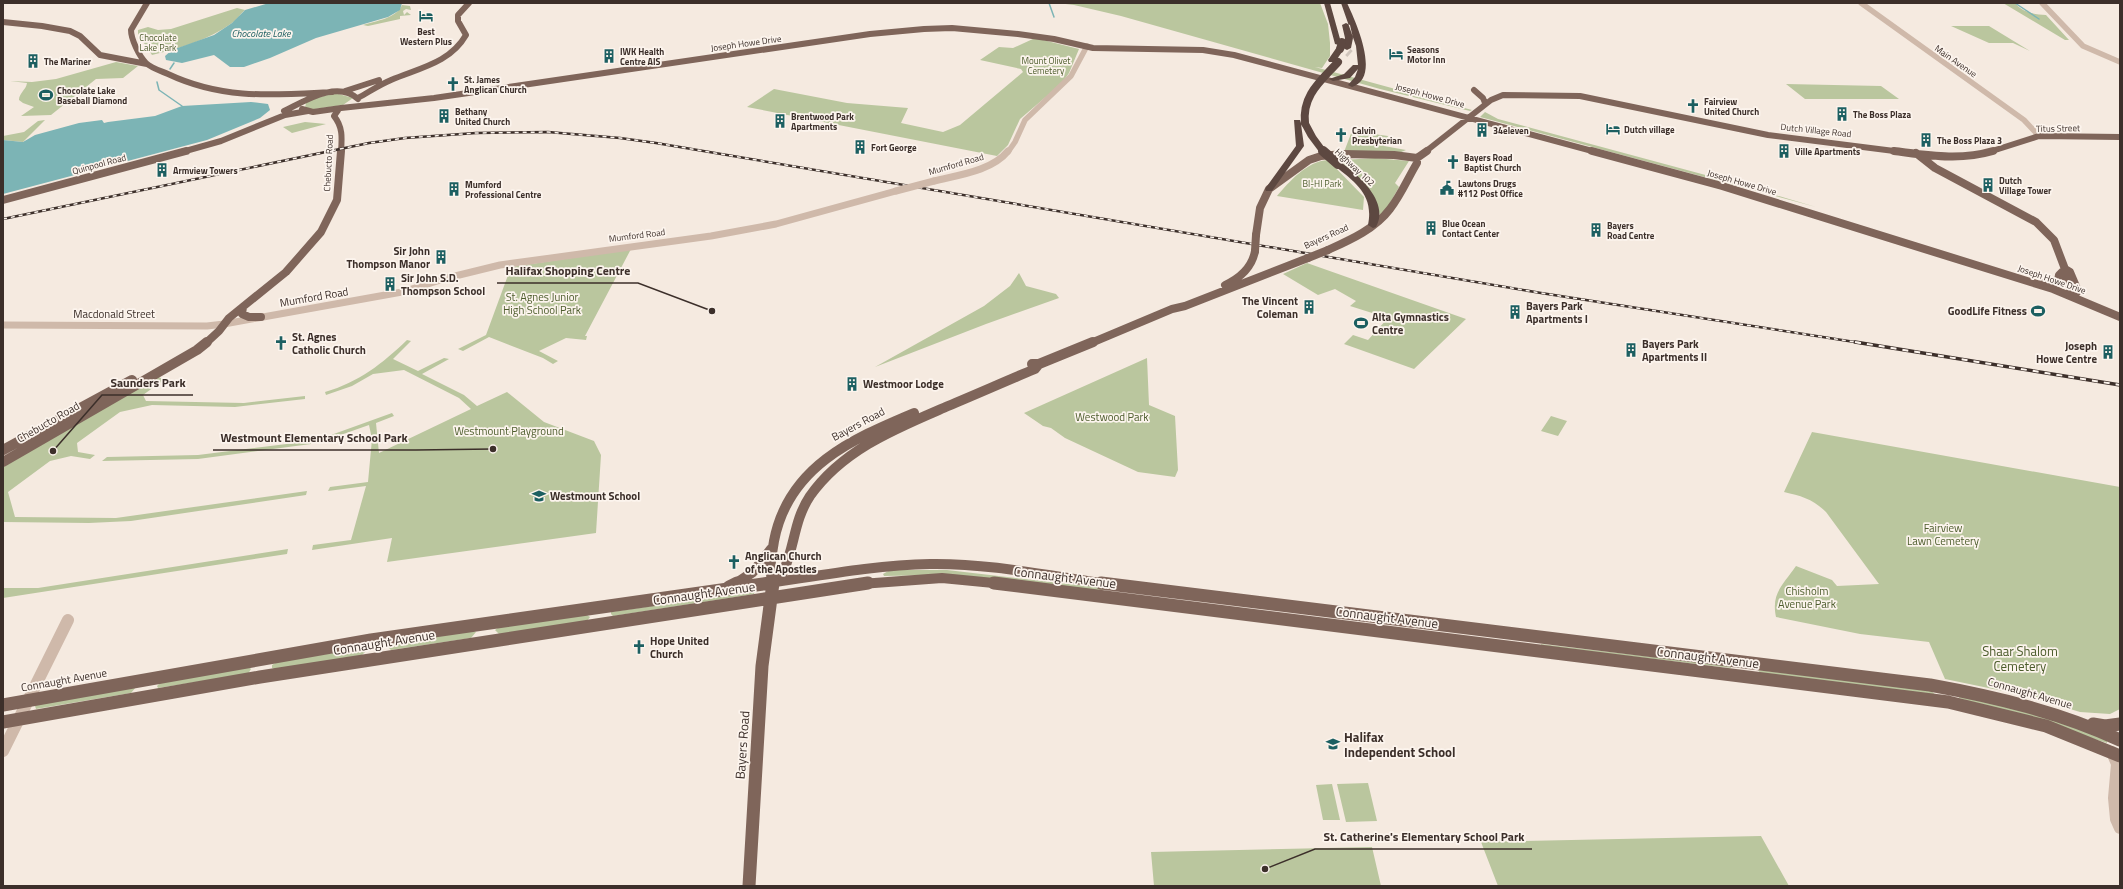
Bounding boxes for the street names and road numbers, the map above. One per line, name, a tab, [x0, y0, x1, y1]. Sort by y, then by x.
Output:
street label: Joseph Howe Drive	[710, 32, 783, 54]
street label: Main Avenue	[1932, 42, 1980, 81]
street label: Joseph Howe Drive	[1394, 79, 1467, 111]
street label: Dutch Village Road	[1780, 120, 1852, 140]
street label: Titus Street	[2036, 121, 2081, 135]
street label: Chebucto Road	[320, 134, 336, 192]
street label: Highway 102	[1332, 145, 1378, 189]
street label: Mumford Road	[927, 150, 985, 178]
street label: Quinpool Road	[71, 151, 128, 177]
street label: Joseph Howe Drive	[1706, 166, 1779, 198]
street label: Bayers Road	[1302, 220, 1351, 252]
street label: Mumford Road	[608, 225, 666, 245]
street label: Joseph Howe Drive	[2016, 261, 2088, 297]
street label: Mumford Road	[278, 283, 350, 311]
street label: Macdonald Street	[73, 306, 155, 322]
street label: Chebucto Road	[14, 398, 82, 446]
street label: Bayers Road	[829, 403, 888, 445]
street label: Connaught Avenue	[1013, 561, 1117, 593]
street label: Connaught Avenue	[652, 576, 756, 610]
street label: Connaught Avenue	[1335, 601, 1439, 633]
street label: Connaught Avenue	[332, 624, 436, 660]
street label: Connaught Avenue	[1656, 641, 1760, 673]
street label: Connaught Avenue	[20, 664, 109, 695]
street label: Connaught Avenue	[1986, 673, 2074, 713]
street label: Bayers Road	[730, 710, 754, 780]

